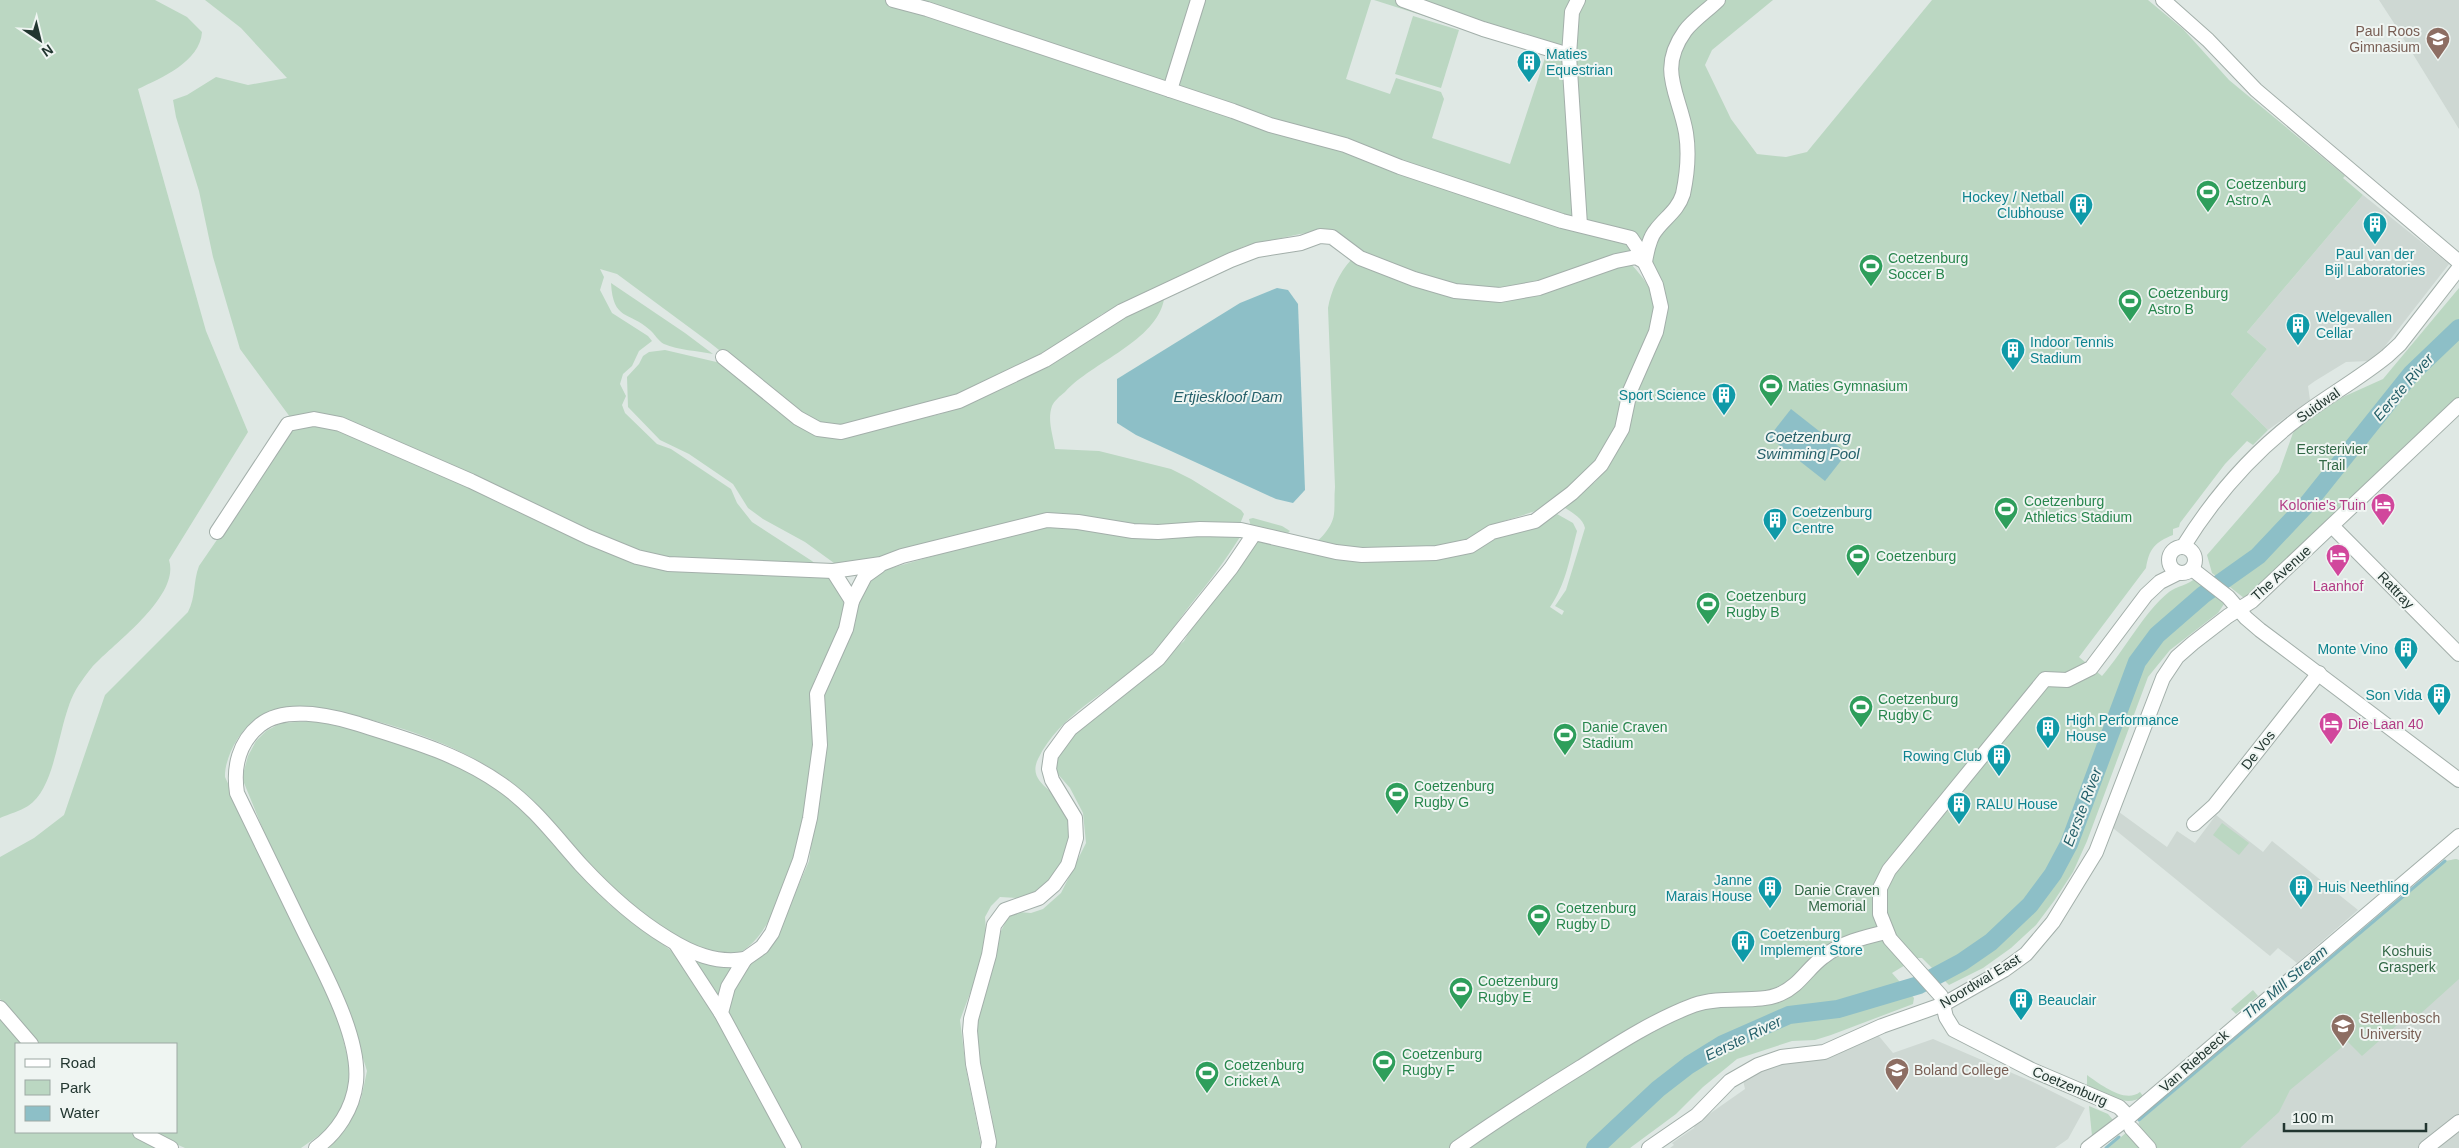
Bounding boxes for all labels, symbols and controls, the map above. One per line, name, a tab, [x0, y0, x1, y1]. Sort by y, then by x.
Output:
north arrow	[15, 15, 65, 65]
place label: Paul Roos Gimnasium	[2349, 23, 2420, 55]
school or university icon: Paul Roos Gimnasium	[2425, 26, 2451, 60]
text: N	[39, 41, 56, 60]
place label: Maties Equestrian	[1546, 46, 1613, 78]
building icon: Maties Equestrian	[1516, 49, 1542, 83]
place label: Coetzenburg Astro A	[2226, 176, 2306, 208]
sports icon: Coetzenburg Astro A	[2195, 179, 2221, 213]
place label: Hockey / Netball Clubhouse	[1962, 189, 2064, 221]
building icon: Hockey / Netball Clubhouse	[2068, 192, 2094, 226]
building icon: Paul van der Bijl Laboratories	[2362, 211, 2388, 245]
place label: Paul van der Bijl Laboratories	[2325, 246, 2425, 278]
place label: Coetzenburg Soccer B	[1888, 250, 1968, 282]
sports icon: Coetzenburg Soccer B	[1858, 253, 1884, 287]
place label: Coetzenburg Astro B	[2148, 285, 2228, 317]
sports icon: Coetzenburg Astro B	[2117, 288, 2143, 322]
place label: Welgevallen Cellar	[2316, 309, 2392, 341]
building icon: Welgevallen Cellar	[2285, 312, 2311, 346]
place label: Indoor Tennis Stadium	[2030, 334, 2114, 366]
building icon: Indoor Tennis Stadium	[2000, 337, 2026, 371]
water label: Eerste River	[2370, 350, 2437, 424]
sports icon: Maties Gymnasium	[1758, 373, 1784, 407]
place label: Maties Gymnasium	[1788, 378, 1908, 394]
building icon: Sport Science	[1711, 382, 1737, 416]
street label: Suidwal	[2293, 384, 2343, 426]
place label: Sport Science	[1619, 387, 1706, 403]
water label: Ertjieskloof Dam	[1173, 388, 1283, 405]
water label: Coetzenburg Swimming Pool	[1756, 428, 1860, 462]
park label: Eersterivier Trail	[2297, 441, 2368, 473]
hotel icon: Kolonie's Tuin	[2370, 492, 2396, 526]
place label: Coetzenburg Athletics Stadium	[2024, 493, 2132, 525]
sports icon: Coetzenburg Athletics Stadium	[1993, 496, 2019, 530]
place label: Kolonie's Tuin	[2279, 497, 2366, 513]
place label: Coetzenburg Centre	[1792, 504, 1872, 536]
building icon: Coetzenburg Centre	[1762, 507, 1788, 541]
street label: The Avenue	[2248, 542, 2314, 604]
sports icon: Coetzenburg	[1845, 543, 1871, 577]
hotel icon: Laanhof	[2325, 543, 2351, 577]
place label: Coetzenburg	[1876, 548, 1956, 564]
street label: Rattray	[2375, 568, 2417, 612]
place label: Laanhof	[2313, 578, 2363, 594]
place label: Coetzenburg Rugby B	[1726, 588, 1806, 620]
sports icon: Coetzenburg Rugby B	[1695, 591, 1721, 625]
building icon: Monte Vino	[2393, 636, 2419, 670]
place label: Monte Vino	[2317, 641, 2388, 657]
building icon: Son Vida	[2426, 682, 2452, 716]
place label: Son Vida	[2365, 687, 2422, 703]
place label: Coetzenburg Rugby C	[1878, 691, 1958, 723]
sports icon: Coetzenburg Rugby C	[1848, 694, 1874, 728]
hotel icon: Die Laan 40	[2318, 711, 2344, 745]
place label: High Performance House	[2066, 712, 2179, 744]
building icon: High Performance House	[2035, 715, 2061, 749]
place label: Die Laan 40	[2348, 716, 2424, 732]
place label: Danie Craven Stadium	[1582, 719, 1668, 751]
sports icon: Danie Craven Stadium	[1552, 722, 1578, 756]
street label: De Vos	[2238, 727, 2278, 773]
building icon: Rowing Club	[1986, 743, 2012, 777]
place label: Rowing Club	[1903, 748, 1982, 764]
water label: Eerste River	[2059, 764, 2105, 849]
place label: Coetzenburg Rugby G	[1414, 778, 1494, 810]
sports icon: Coetzenburg Rugby G	[1384, 781, 1410, 815]
building icon: RALU House	[1946, 791, 1972, 825]
place label: RALU House	[1976, 796, 2058, 812]
place label: Janne Marais House	[1666, 872, 1752, 904]
building icon: Huis Neethling	[2288, 874, 2314, 908]
building icon: Janne Marais House	[1757, 875, 1783, 909]
place label: Huis Neethling	[2318, 879, 2409, 895]
park label: Danie Craven Memorial	[1794, 882, 1880, 914]
place label: Coetzenburg Rugby D	[1556, 900, 1636, 932]
sports icon: Coetzenburg Rugby D	[1526, 903, 1552, 937]
place label: Coetzenburg Implement Store	[1760, 926, 1863, 958]
building icon: Coetzenburg Implement Store	[1730, 929, 1756, 963]
water label: The Mill Stream	[2239, 942, 2331, 1022]
park label: Koshuis Grasperk	[2378, 943, 2437, 975]
street label: Noordwal East	[1937, 951, 2023, 1011]
place label: Coetzenburg Rugby E	[1478, 973, 1558, 1005]
sports icon: Coetzenburg Rugby E	[1448, 976, 1474, 1010]
building icon: Beauclair	[2008, 987, 2034, 1021]
place label: Beauclair	[2038, 992, 2097, 1008]
place label: Stellenbosch University	[2360, 1010, 2440, 1042]
water label: Eerste River	[1702, 1012, 1785, 1064]
school or university icon: Stellenbosch University	[2330, 1013, 2356, 1047]
street label: Van Riebeeck	[2156, 1026, 2232, 1095]
legend	[15, 1043, 178, 1133]
place label: Coetzenburg Rugby F	[1402, 1046, 1482, 1078]
sports icon: Coetzenburg Rugby F	[1371, 1049, 1397, 1083]
text: Road	[60, 1054, 96, 1071]
place label: Coetzenburg Cricket A	[1224, 1057, 1304, 1089]
school or university icon: Boland College	[1884, 1057, 1910, 1091]
sports icon: Coetzenburg Cricket A	[1194, 1060, 1220, 1094]
place label: Boland College	[1914, 1062, 2009, 1078]
street label: Coetzenburg	[2030, 1063, 2110, 1109]
text: Park	[60, 1079, 91, 1096]
scale bar	[2284, 1100, 2426, 1132]
text: Water	[60, 1104, 99, 1121]
text: 100 m	[2292, 1109, 2334, 1126]

